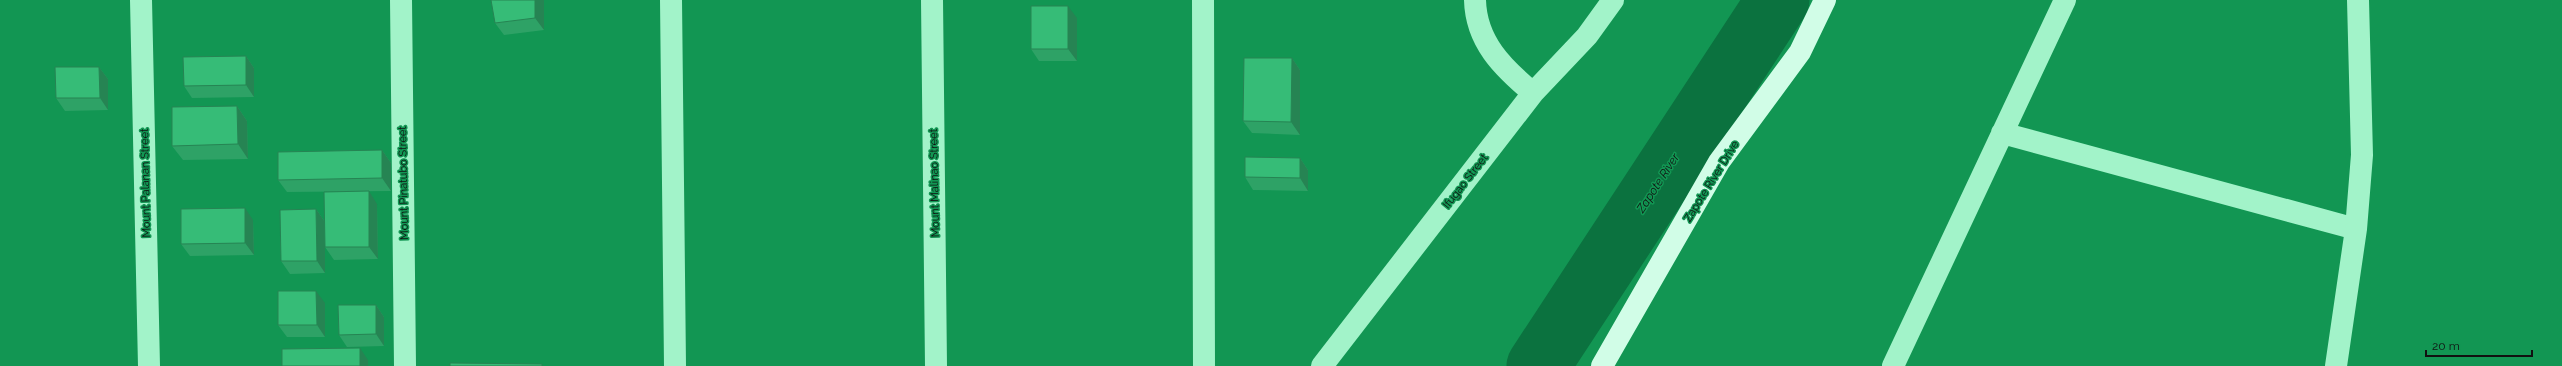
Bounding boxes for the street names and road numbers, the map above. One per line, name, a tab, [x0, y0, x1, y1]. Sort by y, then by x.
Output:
street label: Mount Pinatubo Street	[396, 126, 411, 240]
street label: Mount Palanan Street	[138, 128, 153, 238]
street label: Mount Malinao Street	[927, 128, 942, 237]
street label: Zapote River Drive	[1681, 138, 1742, 224]
street label: Ifugao Street	[1440, 151, 1491, 211]

